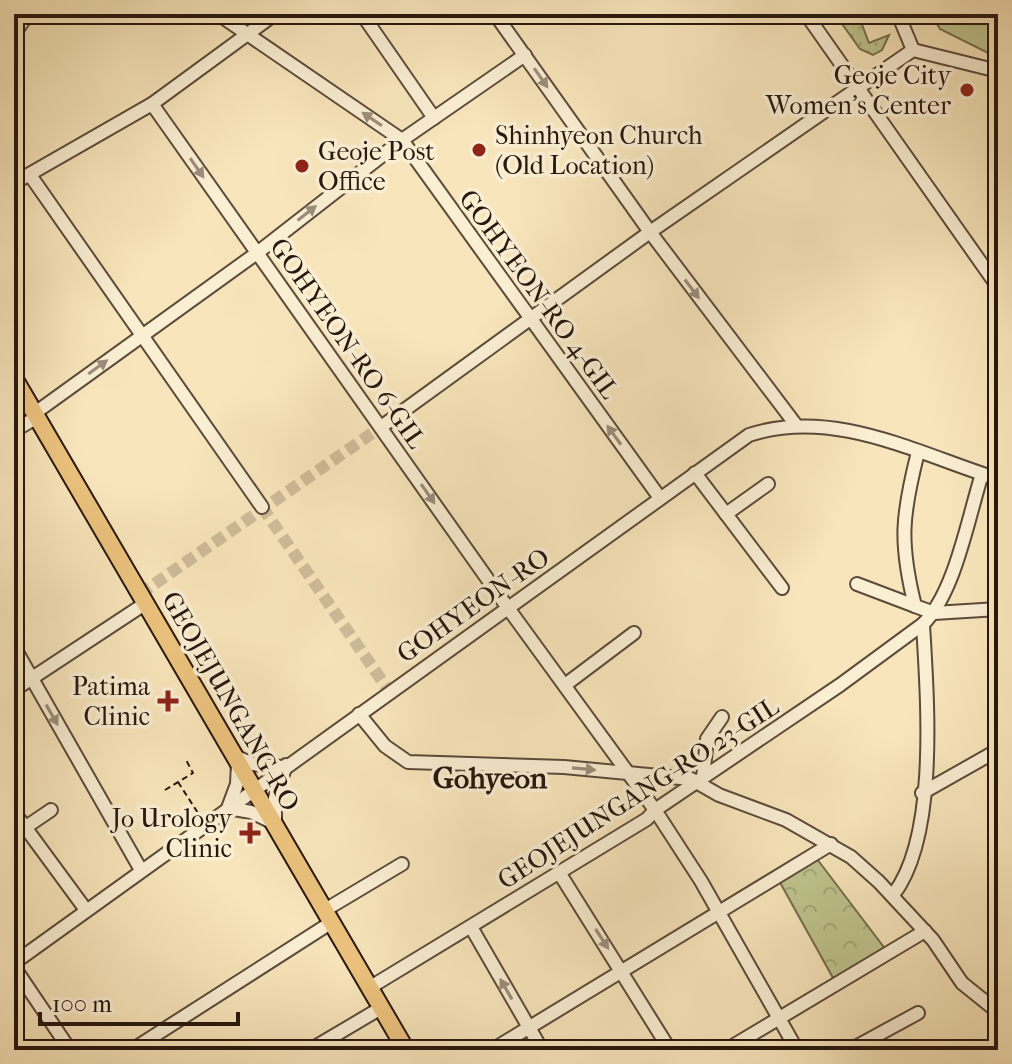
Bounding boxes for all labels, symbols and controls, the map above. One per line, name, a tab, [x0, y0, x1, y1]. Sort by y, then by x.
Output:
place label: Geoje City Women's Center	[765, 60, 952, 121]
one-way arrow	[532, 67, 548, 88]
marker: Geoje City Women's Center	[958, 81, 976, 99]
one-way arrow	[361, 112, 382, 127]
place label: Shinhyeon Church (Old Location)	[495, 120, 703, 181]
place label: Geoje Post Office	[318, 136, 435, 197]
marker: Shinhyeon Church (Old Location)	[470, 141, 488, 159]
one-way arrow	[189, 157, 204, 178]
marker: Geoje Post Office	[293, 157, 311, 175]
street label: GOHYEON-RO 4-GIL	[452, 184, 625, 405]
one-way arrow	[297, 206, 318, 222]
street label: GOHYEON-RO 6-GIL	[263, 232, 432, 455]
one-way arrow	[684, 279, 700, 299]
one-way arrow	[87, 360, 108, 375]
one-way arrow	[607, 425, 622, 446]
one-way arrow	[420, 484, 435, 505]
street label: GOHYEON-RO	[391, 541, 555, 669]
street label: GEOJEJUNGANG-RO	[155, 586, 306, 816]
place label: Patima Clinic	[72, 671, 151, 732]
marker: Patima Clinic	[157, 690, 179, 712]
street label: GEOJEJUNGANG-RO 23-GIL	[492, 691, 785, 896]
one-way arrow	[45, 704, 59, 726]
district label: Gohyeon	[433, 761, 548, 796]
one-way arrow	[572, 763, 597, 776]
place label: Jo Urology Clinic	[110, 803, 233, 864]
marker: Jo Urology Clinic	[239, 822, 261, 844]
one-way arrow	[594, 929, 609, 950]
scale bar	[40, 976, 238, 1026]
one-way arrow	[500, 977, 514, 1000]
text: 100 m	[52, 990, 112, 1018]

